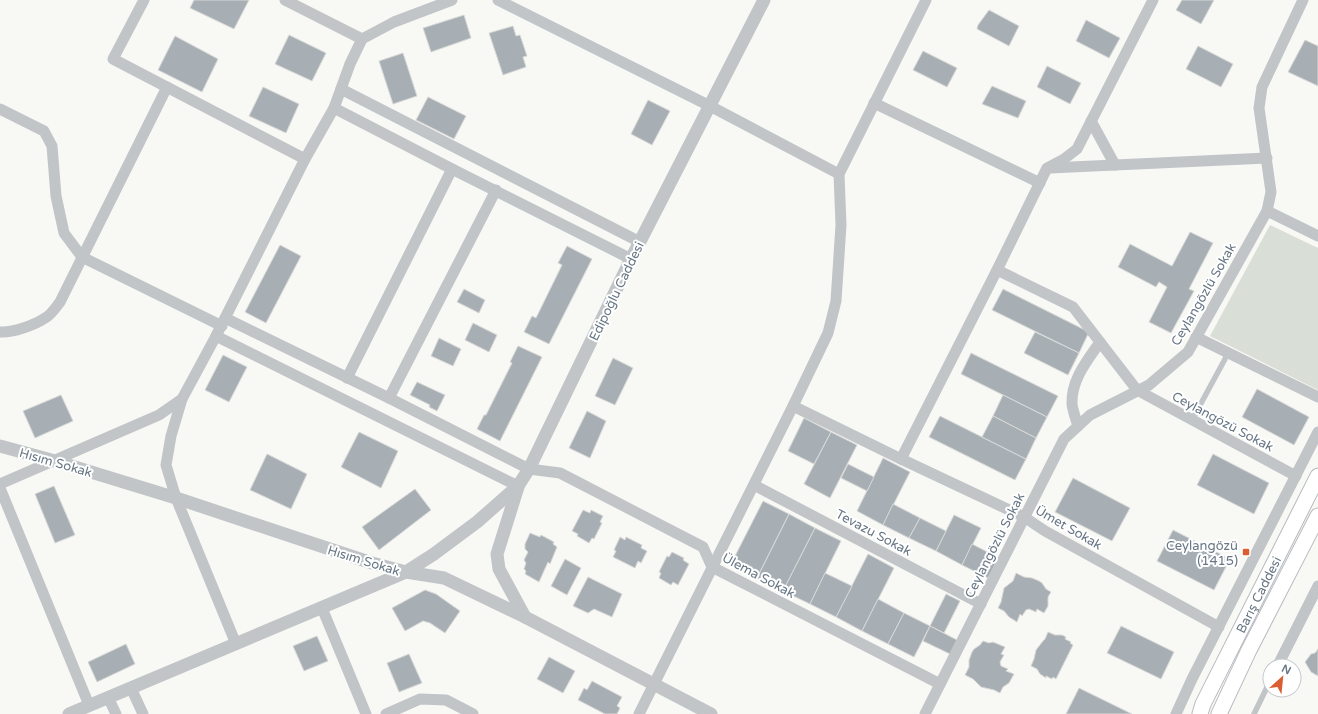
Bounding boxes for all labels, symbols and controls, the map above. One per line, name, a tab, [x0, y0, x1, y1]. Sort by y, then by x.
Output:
street label: Edipoğlu Caddesi	[586, 239, 648, 343]
street label: Ceylangözlü Sokak	[1168, 240, 1240, 349]
street label: Ceylangözü Sokak	[1169, 388, 1276, 455]
street label: Hısım Sokak	[17, 445, 94, 481]
street label: Ceylangözlü Sokak	[961, 490, 1028, 601]
street label: Ümet Sokak	[1032, 502, 1105, 553]
street label: Tevazu Sokak	[833, 506, 914, 560]
place label: Ceylangözü (1415)	[1166, 538, 1238, 569]
street label: Hısım Sokak	[326, 542, 402, 580]
marker: Ceylangözü (1415)	[1241, 547, 1251, 557]
street label: Ülema Sokak	[719, 550, 798, 602]
street label: Barış Caddesi	[1233, 554, 1285, 636]
north arrow	[1262, 658, 1302, 698]
text: N	[1279, 662, 1293, 677]

